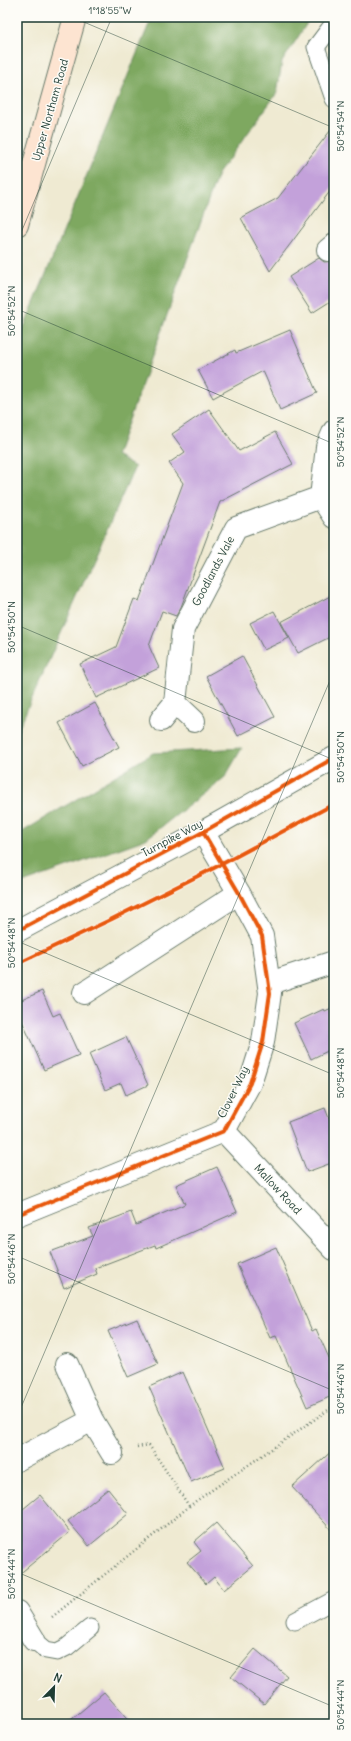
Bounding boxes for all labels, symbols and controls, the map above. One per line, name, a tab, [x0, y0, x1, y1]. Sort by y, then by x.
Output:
text: 1°18'55"W	[89, 4, 131, 17]
street label: Upper Northam Road	[29, 57, 71, 163]
text: 50°54'54"N	[334, 101, 347, 151]
text: 50°54'52"N	[5, 286, 18, 336]
text: 50°54'52"N	[334, 417, 347, 467]
street label: Goodlands Vale	[189, 534, 237, 608]
text: 50°54'50"N	[5, 601, 18, 653]
text: 50°54'50"N	[334, 731, 347, 783]
street label: Turnpike Way	[139, 816, 205, 860]
text: 50°54'48"N	[5, 918, 18, 968]
text: 50°54'48"N	[334, 1048, 347, 1098]
street label: Clover Way	[214, 1064, 252, 1120]
street label: Mallow Road	[251, 1161, 305, 1217]
text: 50°54'46"N	[5, 1234, 18, 1284]
text: 50°54'46"N	[334, 1364, 347, 1414]
text: 50°54'44"N	[5, 1549, 18, 1599]
north arrow	[34, 1667, 74, 1707]
text: N	[52, 1670, 64, 1686]
text: 50°54'44"N	[334, 1680, 347, 1730]

